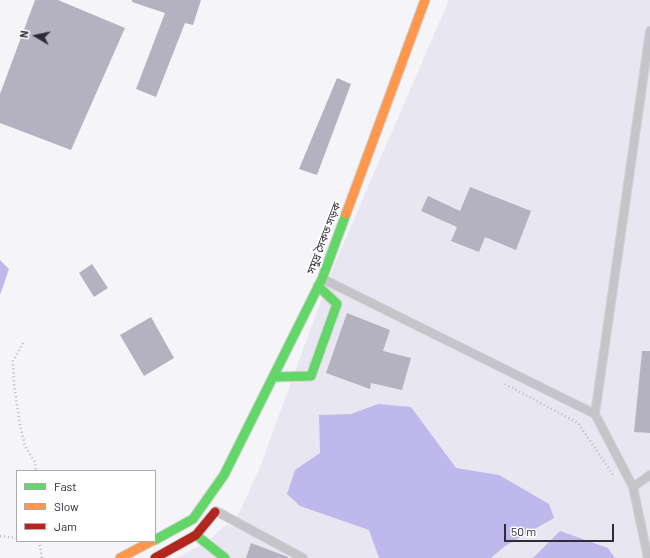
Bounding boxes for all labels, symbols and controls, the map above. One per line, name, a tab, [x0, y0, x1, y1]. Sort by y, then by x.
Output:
north arrow	[16, 16, 56, 56]
text: N	[17, 29, 31, 39]
street label: সমুদ্র সৈকত সড়ক	[304, 200, 344, 276]
legend	[16, 470, 156, 542]
text: Fast	[54, 479, 77, 493]
text: Slow	[54, 499, 79, 513]
scale bar	[506, 516, 616, 542]
text: Jam	[54, 519, 77, 533]
text: 50 m	[511, 524, 536, 538]

